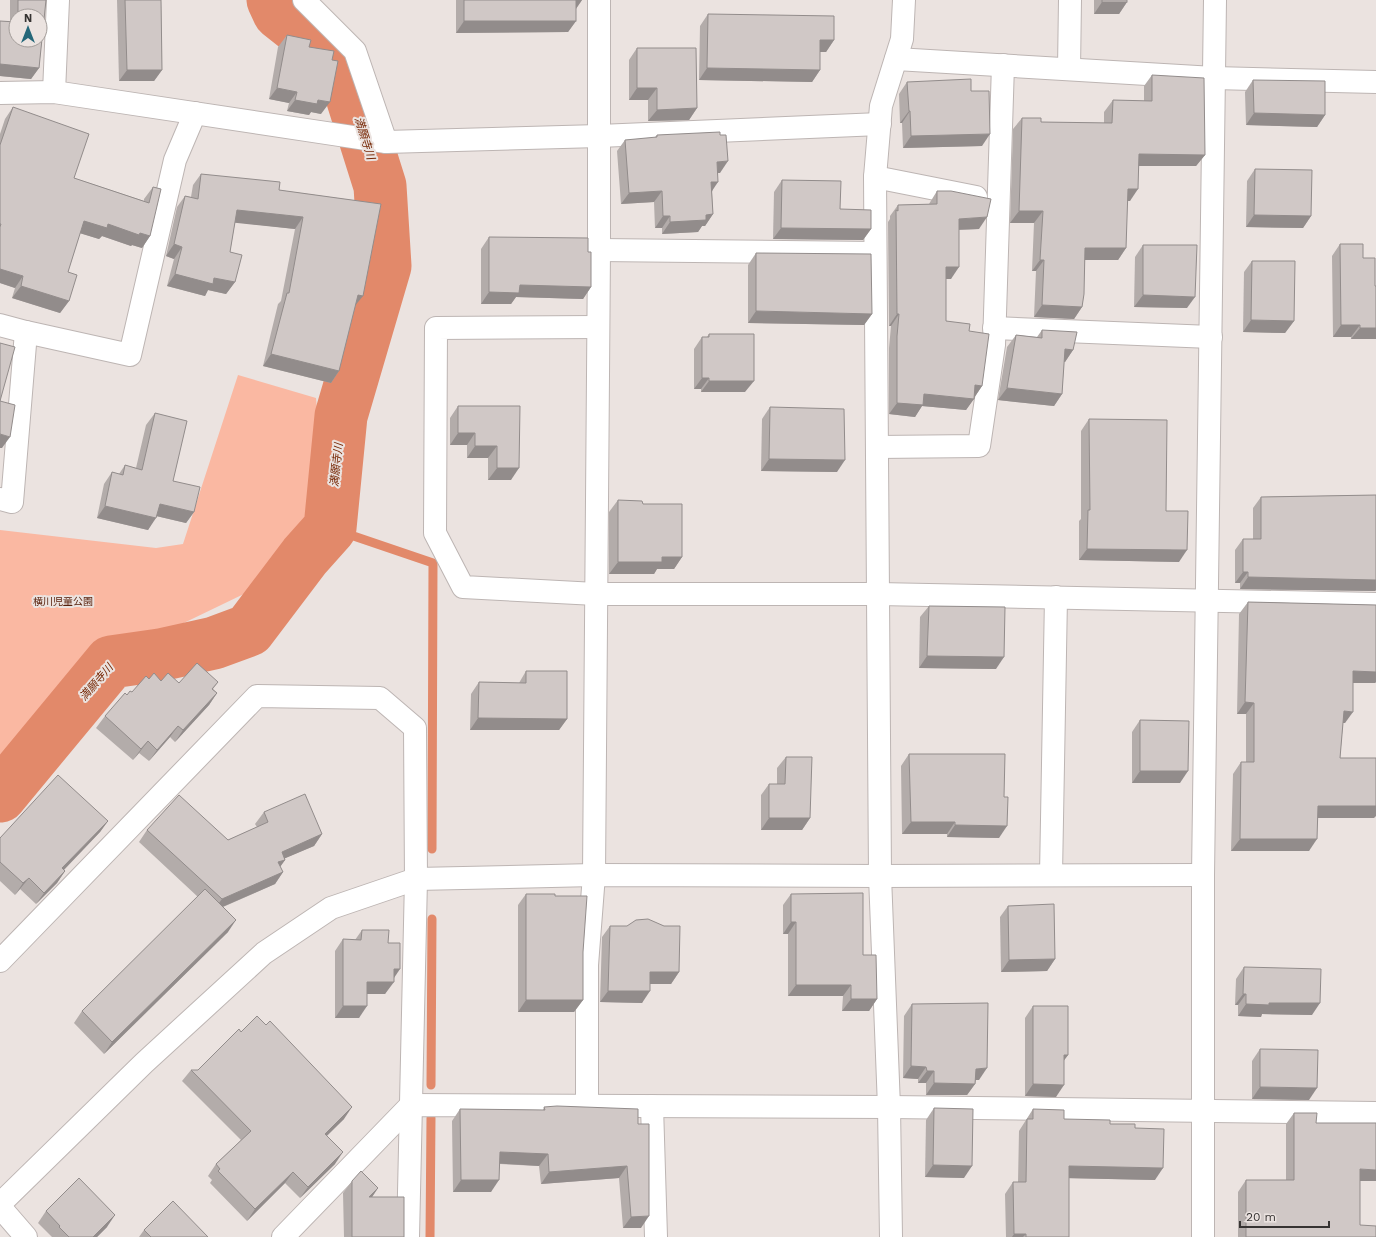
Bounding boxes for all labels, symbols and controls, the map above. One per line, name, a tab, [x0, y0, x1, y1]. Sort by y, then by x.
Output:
north arrow	[8, 8, 48, 48]
text: N	[24, 12, 32, 25]
water label: 満願寺川	[352, 115, 377, 162]
water label: 満願寺川	[328, 441, 345, 488]
park label: 横川児童公園	[33, 596, 93, 607]
water label: 満願寺川	[77, 661, 116, 703]
scale bar	[1240, 1203, 1329, 1229]
text: 20 m	[1246, 1210, 1276, 1224]

